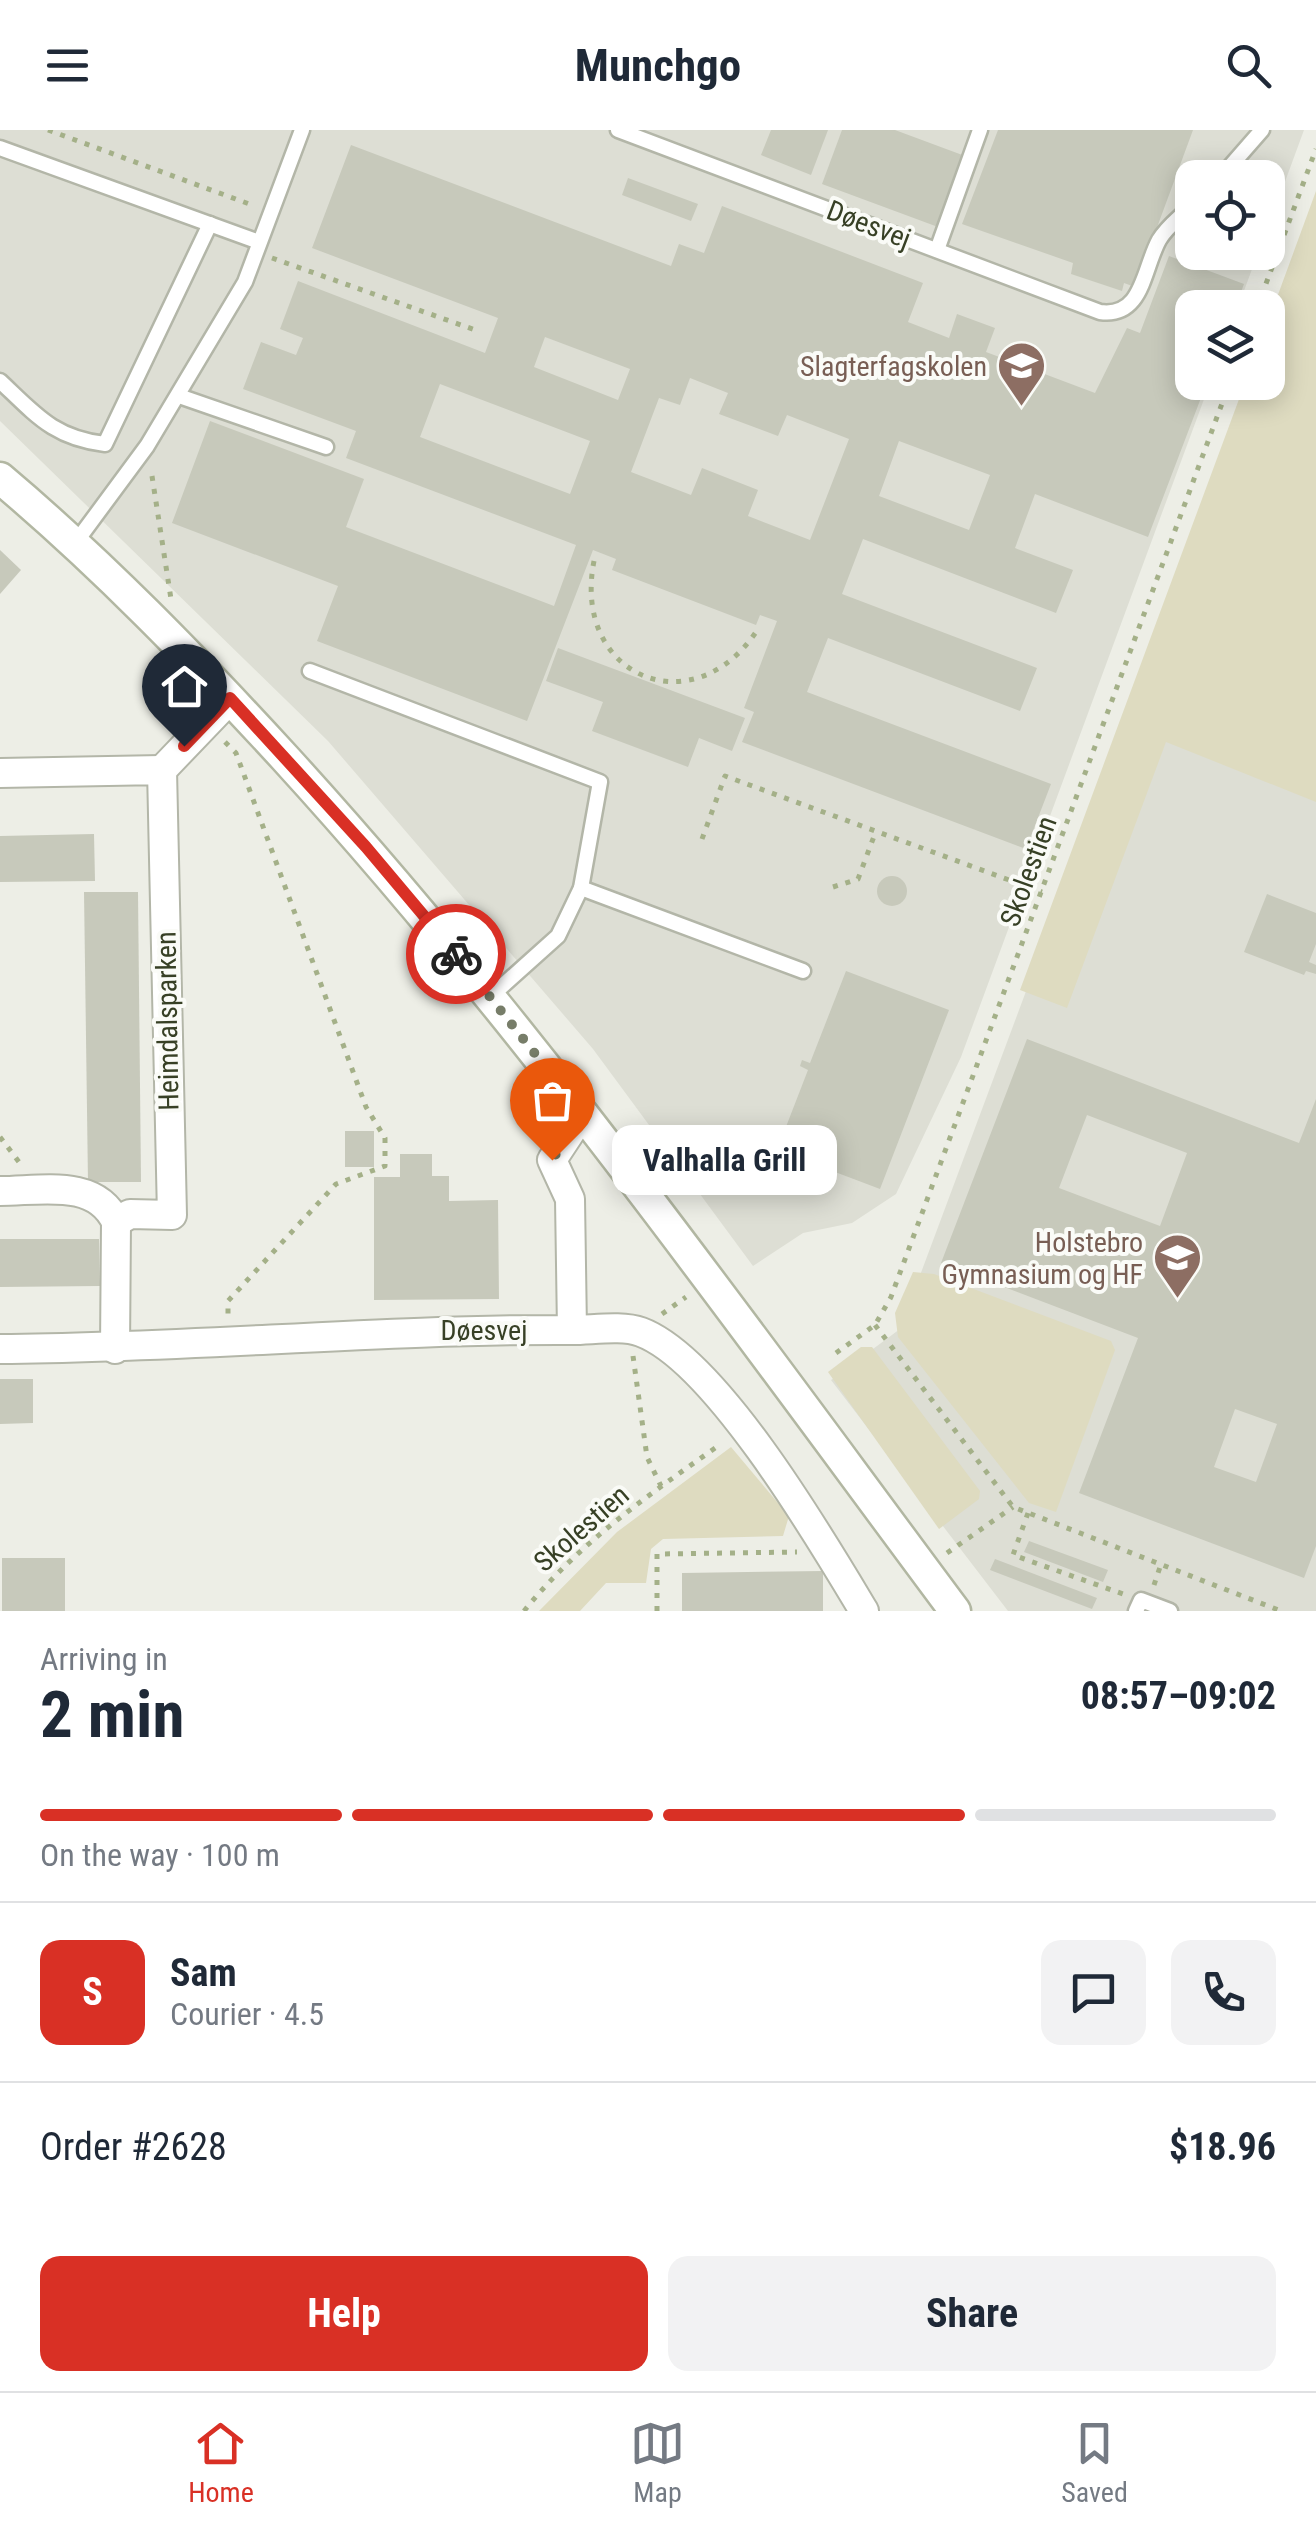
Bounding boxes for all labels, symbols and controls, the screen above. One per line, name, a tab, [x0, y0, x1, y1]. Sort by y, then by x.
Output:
icon: menu	[40, 38, 95, 93]
icon: search	[1221, 38, 1276, 93]
text: Munchgo	[575, 39, 741, 92]
map controls	[1175, 160, 1285, 400]
button: locate	[1175, 160, 1285, 270]
street label: Døesvej	[822, 193, 915, 255]
button: layers	[1175, 290, 1285, 400]
school or university icon: Slagterfagskolen	[996, 340, 1048, 408]
place label: Slagterfagskolen	[800, 350, 987, 383]
pin	[142, 644, 227, 747]
icon: home	[157, 659, 212, 714]
street label: Skolestien	[993, 812, 1064, 931]
courier	[406, 904, 506, 1004]
icon: bike	[429, 927, 484, 982]
street label: Heimdalsparken	[149, 931, 186, 1111]
pin	[510, 1058, 595, 1161]
icon: bag	[525, 1073, 580, 1128]
callout: Valhalla Grill	[612, 1125, 837, 1195]
text: Valhalla Grill	[643, 1141, 806, 1179]
place label: Holstebro Gymnasium og HF	[941, 1226, 1143, 1291]
school or university icon: Holstebro Gymnasium og HF	[1152, 1232, 1204, 1300]
street label: Døesvej	[440, 1314, 528, 1347]
street label: Skolestien	[527, 1478, 636, 1579]
text: Arriving in	[40, 1640, 168, 1678]
text: 08:57–09:02	[1081, 1674, 1276, 1718]
text: 2 min	[40, 1677, 184, 1753]
text: On the way · 100 m	[40, 1836, 280, 1874]
button: chat	[1041, 1940, 1146, 2045]
button: phone	[1171, 1940, 1276, 2045]
text: Sam	[170, 1951, 237, 1995]
text: S	[82, 1970, 103, 2014]
text: Courier · 4.5	[170, 1995, 324, 2033]
text: Order #2628	[40, 2125, 227, 2169]
text: $18.96	[1169, 2125, 1276, 2169]
button: Help	[40, 2256, 648, 2371]
button: Share	[668, 2256, 1276, 2371]
tab: Home	[188, 2416, 254, 2509]
tab: Map	[630, 2416, 685, 2509]
tab: Saved	[1061, 2416, 1128, 2509]

